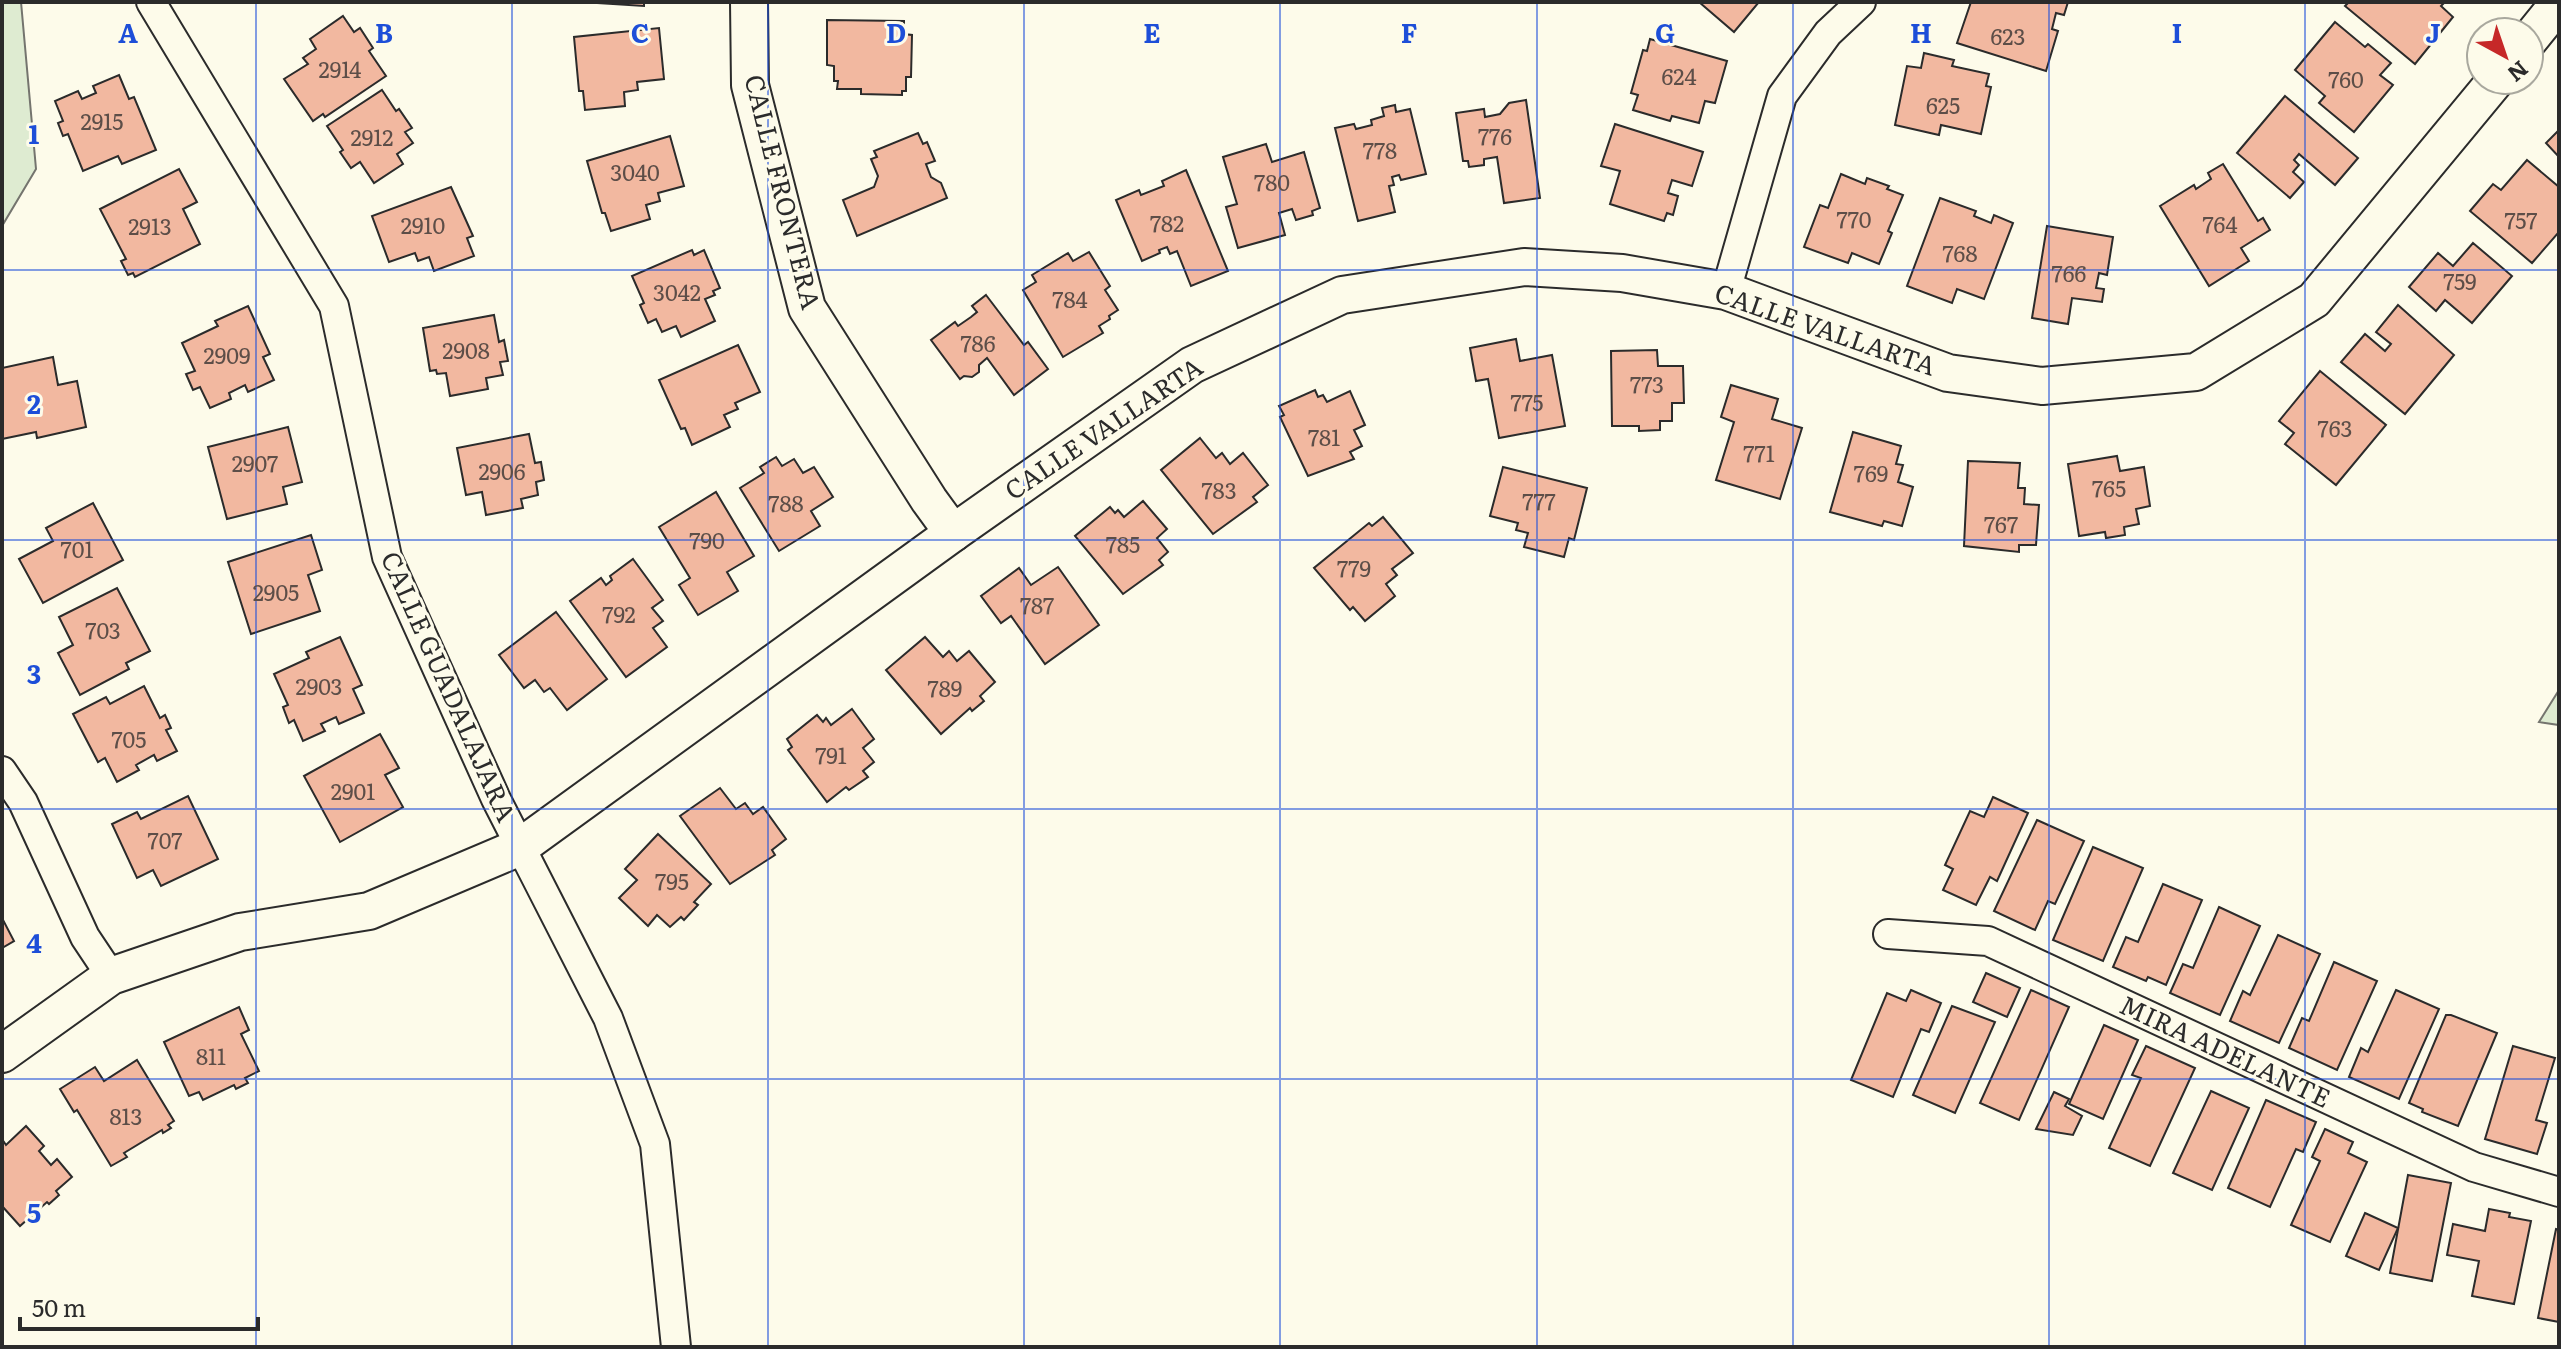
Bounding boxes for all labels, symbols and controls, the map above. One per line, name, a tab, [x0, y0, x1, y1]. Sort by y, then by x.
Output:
text: A	[118, 12, 138, 51]
text: B	[375, 12, 393, 51]
text: C	[631, 12, 649, 51]
text: D	[886, 12, 906, 51]
text: E	[1143, 12, 1161, 51]
text: F	[1401, 12, 1417, 51]
text: G	[1655, 12, 1675, 51]
text: H	[1910, 12, 1932, 51]
text: I	[2172, 12, 2182, 51]
text: J	[2426, 12, 2441, 51]
north arrow	[2465, 16, 2545, 96]
house number: 623	[1991, 19, 2025, 52]
house number: 2914	[319, 52, 361, 85]
text: N	[2501, 54, 2536, 91]
house number: 624	[1661, 59, 1697, 92]
house number: 760	[2328, 62, 2364, 95]
street label: CALLE FRONTERA	[736, 70, 832, 313]
house number: 625	[1926, 88, 1960, 121]
house number: 2915	[81, 104, 123, 137]
text: 1	[29, 113, 40, 152]
house number: 776	[1478, 119, 1512, 152]
house number: 2912	[351, 120, 393, 153]
house number: 778	[1363, 133, 1397, 166]
house number: 3040	[610, 155, 660, 188]
house number: 780	[1254, 165, 1290, 198]
house number: 770	[1836, 202, 1872, 235]
house number: 757	[2505, 203, 2537, 236]
house number: 782	[1150, 206, 1184, 239]
house number: 764	[2202, 207, 2238, 240]
house number: 2910	[401, 208, 445, 241]
house number: 2913	[128, 209, 172, 242]
house number: 768	[1942, 236, 1978, 269]
house number: 766	[2052, 256, 2087, 289]
house number: 759	[2443, 264, 2477, 297]
street label: CALLE VALLARTA	[1710, 272, 1942, 384]
house number: 3042	[653, 275, 701, 308]
house number: 784	[1052, 282, 1088, 315]
house number: 786	[960, 326, 996, 359]
house number: 2908	[442, 333, 490, 366]
house number: 2909	[204, 338, 250, 371]
street label: CALLE VALLARTA	[996, 346, 1209, 508]
house number: 773	[1630, 367, 1664, 400]
text: 2	[27, 383, 41, 422]
house number: 775	[1511, 385, 1543, 418]
house number: 763	[2318, 411, 2352, 444]
house number: 781	[1308, 420, 1340, 453]
house number: 771	[1743, 436, 1775, 469]
house number: 2907	[232, 446, 278, 479]
house number: 2906	[478, 454, 526, 487]
house number: 769	[1854, 456, 1888, 489]
house number: 765	[2092, 471, 2126, 504]
house number: 783	[1201, 473, 1237, 506]
house number: 777	[1522, 484, 1556, 517]
house number: 788	[768, 486, 804, 519]
house number: 767	[1984, 507, 2018, 540]
house number: 790	[689, 523, 725, 556]
house number: 785	[1106, 527, 1140, 560]
house number: 701	[61, 532, 93, 565]
street label: CALLE GUADALAJARA	[373, 544, 528, 828]
house number: 779	[1337, 551, 1371, 584]
house number: 2905	[253, 575, 299, 608]
house number: 787	[1020, 588, 1054, 621]
house number: 792	[602, 597, 636, 630]
house number: 703	[85, 613, 121, 646]
text: 3	[27, 653, 41, 692]
house number: 2903	[296, 669, 342, 702]
house number: 789	[928, 671, 962, 704]
house number: 705	[111, 722, 147, 755]
house number: 791	[815, 738, 847, 771]
house number: 2901	[331, 774, 375, 807]
house number: 707	[147, 823, 183, 856]
house number: 795	[655, 864, 689, 897]
text: 4	[26, 922, 42, 961]
street label: MIRA ADELANTE	[2114, 984, 2338, 1116]
house number: 811	[196, 1039, 226, 1072]
house number: 813	[109, 1099, 143, 1132]
text: 5	[27, 1192, 41, 1231]
scale bar	[20, 1281, 258, 1331]
text: 50 m	[32, 1289, 86, 1324]

